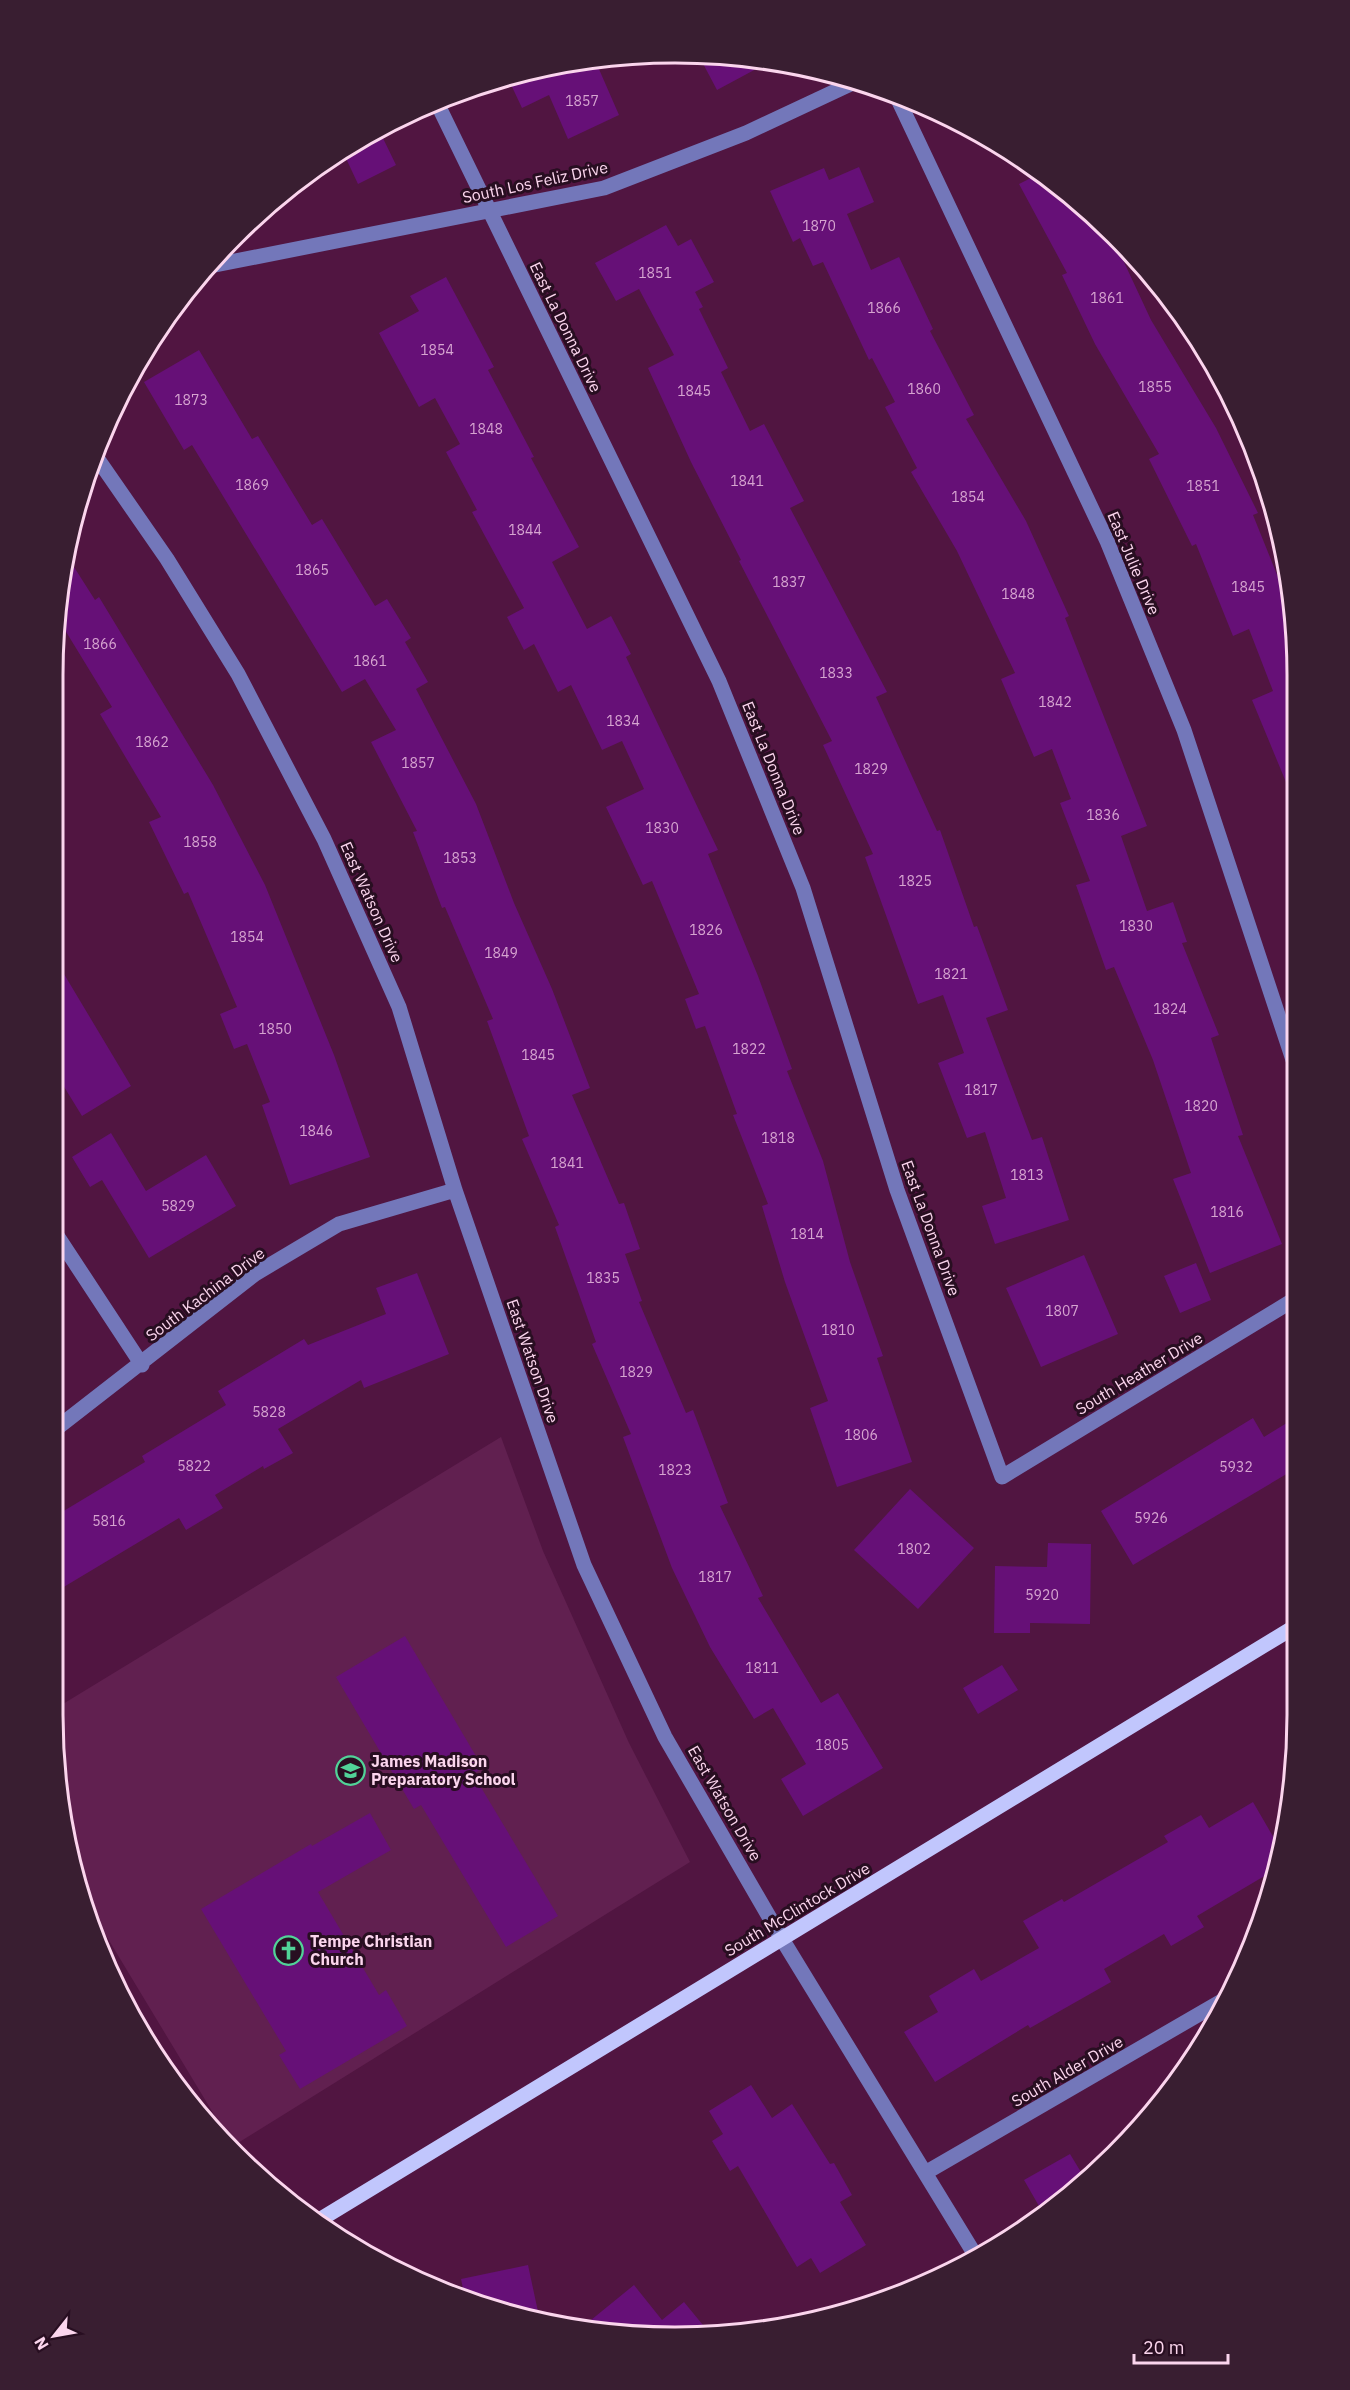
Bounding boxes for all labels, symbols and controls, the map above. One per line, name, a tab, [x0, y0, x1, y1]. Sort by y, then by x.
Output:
house number: 1857	[565, 92, 599, 110]
street label: South Los Feliz Drive	[460, 157, 610, 207]
house number: 1870	[802, 217, 836, 235]
street label: East La Donna Drive	[526, 259, 606, 396]
house number: 1851	[638, 264, 672, 282]
house number: 1861	[1090, 289, 1124, 307]
house number: 1866	[867, 299, 901, 317]
house number: 1854	[420, 341, 454, 359]
house number: 1855	[1138, 378, 1172, 396]
house number: 1860	[907, 380, 941, 398]
house number: 1845	[677, 382, 711, 400]
house number: 1873	[174, 391, 208, 409]
house number: 1848	[469, 420, 503, 438]
house number: 1841	[730, 472, 764, 490]
house number: 1869	[235, 476, 269, 494]
house number: 1851	[1186, 477, 1220, 495]
house number: 1854	[951, 488, 985, 506]
street label: East Julie Drive	[1103, 508, 1165, 618]
house number: 1844	[508, 521, 542, 539]
house number: 1865	[295, 561, 329, 579]
house number: 1837	[772, 573, 806, 591]
house number: 1845	[1231, 578, 1265, 596]
house number: 1848	[1001, 585, 1035, 603]
house number: 1866	[83, 635, 117, 653]
house number: 1861	[353, 652, 387, 670]
house number: 1833	[819, 664, 853, 682]
house number: 1842	[1038, 693, 1072, 711]
street label: East La Donna Drive	[738, 698, 810, 838]
house number: 1834	[606, 712, 640, 730]
house number: 1862	[135, 733, 169, 751]
house number: 1857	[401, 754, 435, 772]
house number: 1829	[854, 760, 888, 778]
house number: 1836	[1086, 806, 1120, 824]
house number: 1830	[645, 819, 679, 837]
house number: 1858	[183, 833, 217, 851]
street label: East Watson Drive	[336, 839, 408, 966]
house number: 1853	[443, 849, 477, 867]
house number: 1825	[898, 872, 932, 890]
house number: 1830	[1119, 917, 1153, 935]
house number: 1826	[689, 921, 723, 939]
house number: 1854	[230, 928, 264, 946]
house number: 1849	[484, 944, 518, 962]
house number: 1821	[934, 965, 968, 983]
house number: 1824	[1153, 1000, 1187, 1018]
house number: 1850	[258, 1020, 292, 1038]
house number: 1822	[732, 1040, 766, 1058]
house number: 1845	[521, 1046, 555, 1064]
house number: 1817	[964, 1081, 998, 1099]
house number: 1820	[1184, 1097, 1218, 1115]
house number: 1846	[299, 1122, 333, 1140]
house number: 1818	[761, 1129, 795, 1147]
house number: 1841	[550, 1154, 584, 1172]
street label: East La Donna Drive	[897, 1158, 965, 1299]
house number: 1813	[1010, 1166, 1044, 1184]
house number: 5829	[161, 1197, 195, 1215]
house number: 1816	[1210, 1203, 1244, 1221]
house number: 1814	[790, 1225, 824, 1243]
street label: South Kachina Drive	[141, 1243, 269, 1345]
house number: 1835	[586, 1269, 620, 1287]
street label: East Watson Drive	[502, 1296, 564, 1426]
house number: 1807	[1045, 1302, 1079, 1320]
house number: 1810	[821, 1321, 855, 1339]
street label: South Heather Drive	[1072, 1327, 1206, 1419]
house number: 1829	[619, 1363, 653, 1381]
house number: 5828	[252, 1403, 286, 1421]
house number: 1806	[844, 1426, 878, 1444]
house number: 5822	[177, 1457, 211, 1475]
house number: 5932	[1219, 1458, 1253, 1476]
house number: 1823	[658, 1461, 692, 1479]
house number: 5926	[1134, 1509, 1168, 1527]
house number: 5816	[92, 1512, 126, 1530]
house number: 1802	[897, 1540, 931, 1558]
house number: 1817	[698, 1568, 732, 1586]
house number: 5920	[1025, 1586, 1059, 1604]
house number: 1811	[745, 1659, 779, 1677]
house number: 1805	[815, 1736, 849, 1754]
street label: East Watson Drive	[684, 1742, 766, 1864]
place label: James Madison Preparatory School	[371, 1751, 516, 1789]
school or university icon: James Madison Preparatory School	[334, 1754, 366, 1786]
street label: South McClintock Drive	[721, 1858, 874, 1960]
place label: Tempe Christian Church	[310, 1931, 432, 1969]
church icon: Tempe Christian Church	[273, 1934, 305, 1966]
street label: South Alder Drive	[1008, 2031, 1126, 2111]
north arrow	[24, 2306, 84, 2366]
scale bar	[1134, 2327, 1228, 2365]
text: N	[30, 2334, 53, 2354]
text: 20 m	[1143, 2336, 1185, 2359]

